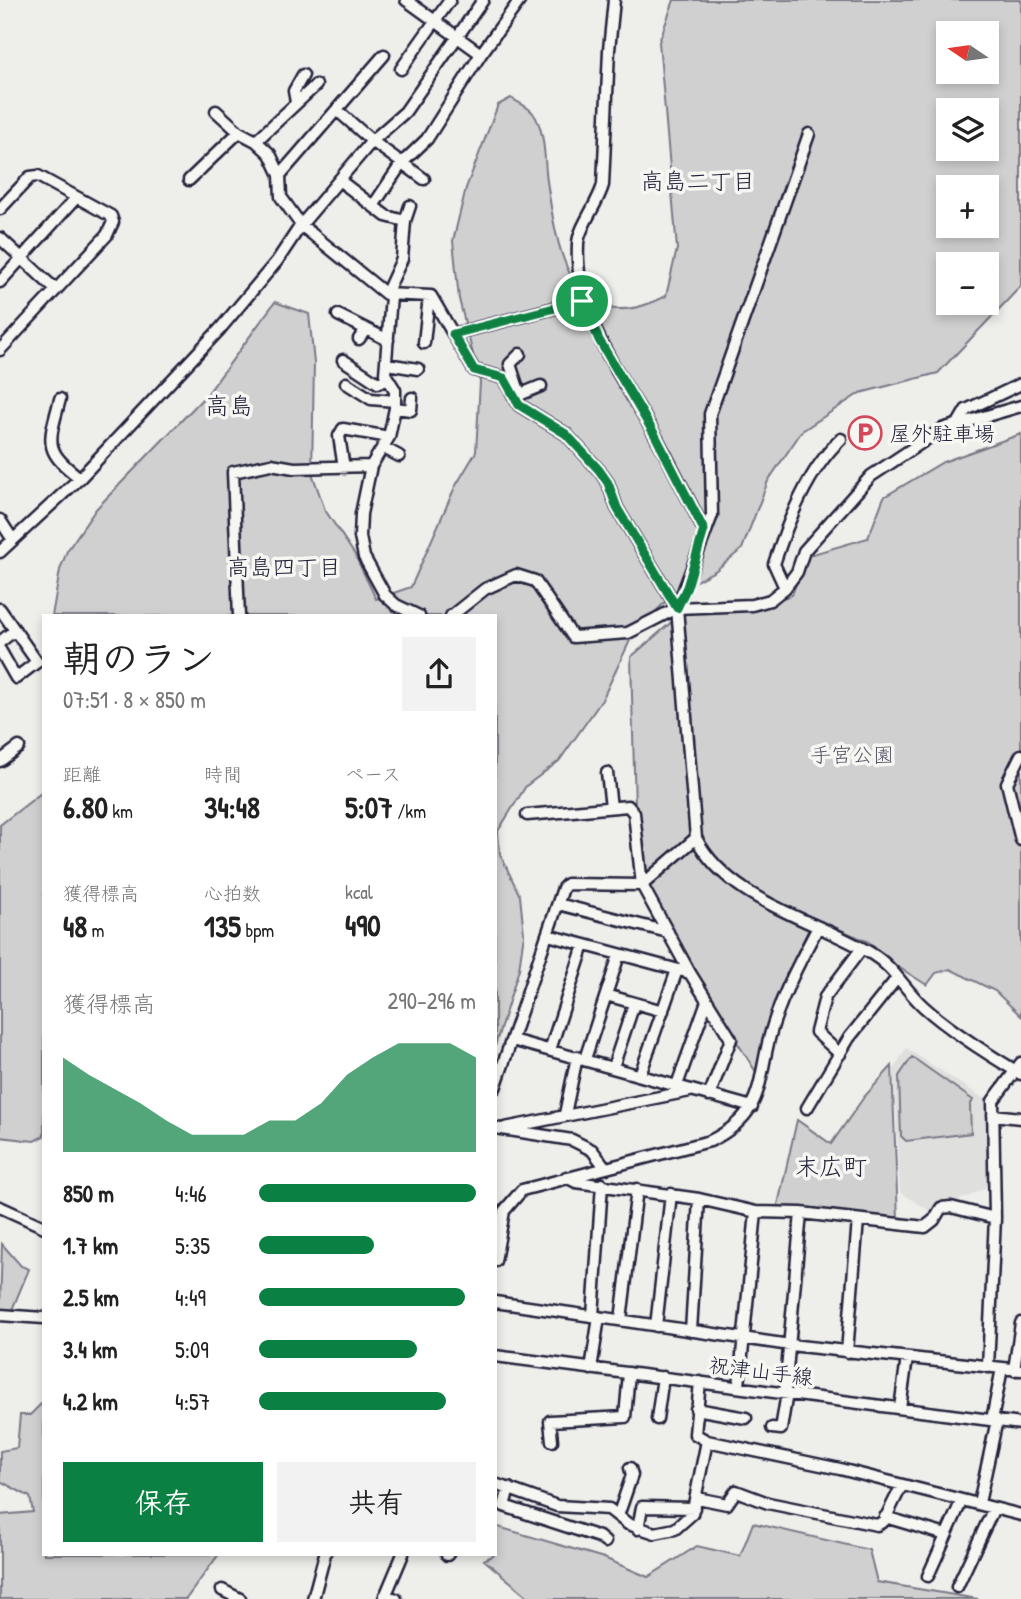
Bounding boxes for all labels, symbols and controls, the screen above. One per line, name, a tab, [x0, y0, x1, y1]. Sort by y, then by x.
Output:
north arrow	[936, 21, 999, 84]
map controls	[936, 21, 999, 315]
button: layers	[936, 98, 999, 161]
district label: 高島二丁目	[641, 165, 756, 196]
button: +	[936, 175, 999, 238]
button: −	[936, 252, 999, 315]
pin	[552, 271, 612, 331]
icon: arrive	[563, 282, 601, 320]
district label: 高島	[205, 389, 253, 421]
parking icon: 屋外駐車場	[846, 414, 884, 452]
place label: 屋外駐車場	[890, 419, 995, 448]
district label: 高島四丁目	[227, 551, 342, 582]
text: 朝のラン	[63, 632, 215, 684]
button: share	[402, 637, 476, 711]
text: 07:51 · 8 × 850 m	[63, 684, 206, 715]
park label: 手宮公園	[810, 740, 894, 769]
text: 距離	[63, 761, 101, 787]
text: 時間	[204, 761, 242, 787]
text: ペース	[345, 761, 401, 787]
text: 6.80	[63, 787, 108, 827]
text: 34:48	[204, 787, 260, 827]
text: 5:07	[345, 787, 393, 827]
text: km	[108, 798, 133, 824]
text: /km	[393, 798, 426, 824]
text: kcal	[345, 879, 373, 905]
text: 獲得標高	[63, 880, 139, 906]
text: 心拍数	[204, 880, 261, 906]
text: 490	[345, 905, 381, 945]
text: 48	[63, 906, 87, 946]
text: 135	[204, 906, 241, 946]
text: m	[87, 917, 105, 943]
text: bpm	[241, 917, 274, 943]
text: 290–296 m	[388, 985, 476, 1016]
text: 獲得標高	[63, 988, 155, 1019]
district label: 末広町	[795, 1150, 867, 1182]
text: 850 m	[63, 1178, 114, 1209]
text: 4:46	[175, 1178, 207, 1209]
text: 1.7 km	[63, 1230, 118, 1261]
text: 5:35	[175, 1230, 210, 1261]
text: 2.5 km	[63, 1282, 119, 1313]
text: 4:49	[175, 1282, 206, 1313]
text: 3.4 km	[63, 1334, 117, 1365]
text: 5:09	[175, 1334, 209, 1365]
street label: 祝津山手線	[707, 1350, 815, 1392]
text: 4.2 km	[63, 1386, 118, 1417]
text: 4:57	[175, 1386, 210, 1417]
button: 保存	[63, 1462, 263, 1542]
button: 共有	[277, 1462, 476, 1542]

